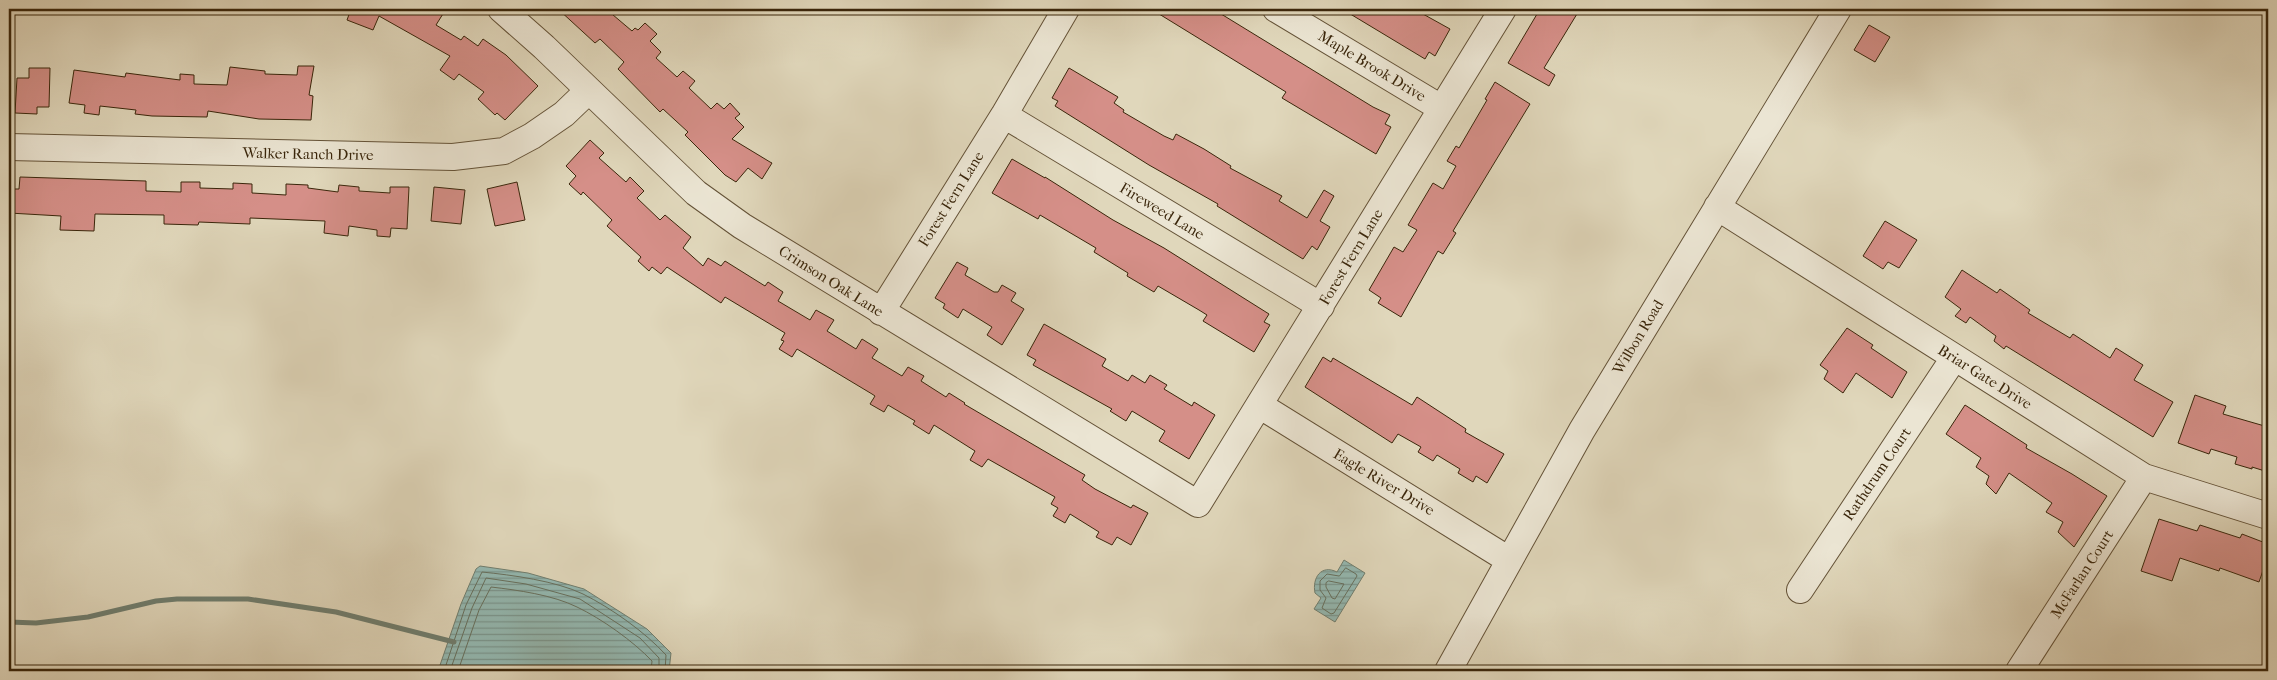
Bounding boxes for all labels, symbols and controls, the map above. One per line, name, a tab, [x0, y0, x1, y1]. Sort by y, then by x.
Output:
street label: Maple Brook Drive	[1315, 27, 1429, 105]
street label: Walker Ranch Drive	[241, 144, 374, 164]
street label: Forest Fern Lane	[914, 147, 988, 250]
street label: Fireweed Lane	[1117, 179, 1208, 244]
street label: Forest Fern Lane	[1315, 205, 1387, 308]
street label: Crimson Oak Lane	[775, 242, 887, 321]
street label: Wilbon Road	[1608, 296, 1668, 378]
street label: Briar Gate Drive	[1935, 341, 2036, 413]
street label: Rathdrum Court	[1839, 423, 1915, 524]
street label: Eagle River Drive	[1330, 445, 1438, 520]
street label: McFarlan Court	[2047, 526, 2118, 622]

